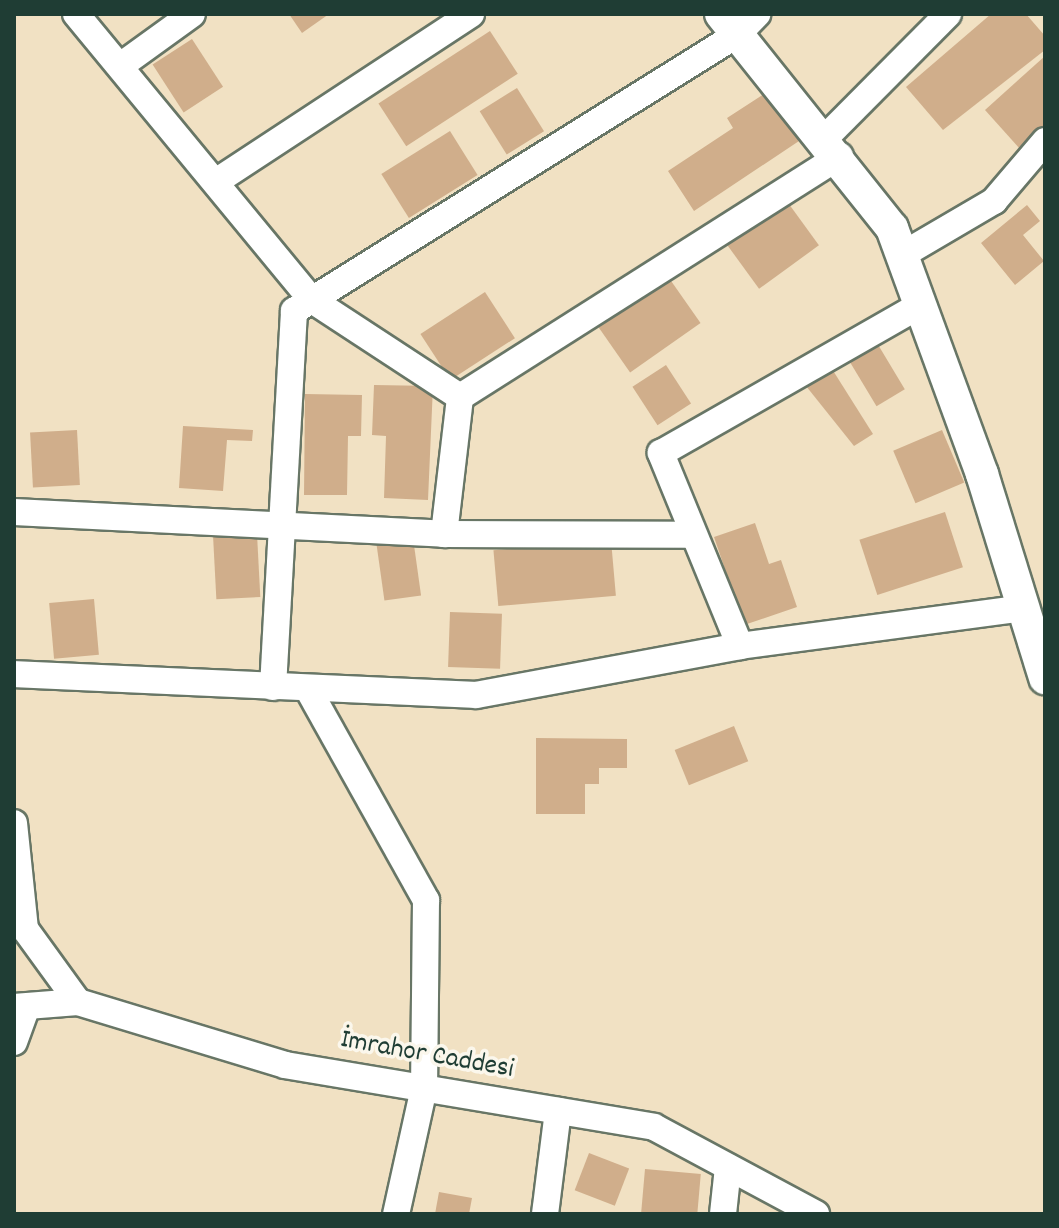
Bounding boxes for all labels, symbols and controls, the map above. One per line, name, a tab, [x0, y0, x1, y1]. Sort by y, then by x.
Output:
street label: İmrahor Caddesi	[338, 1024, 516, 1088]

